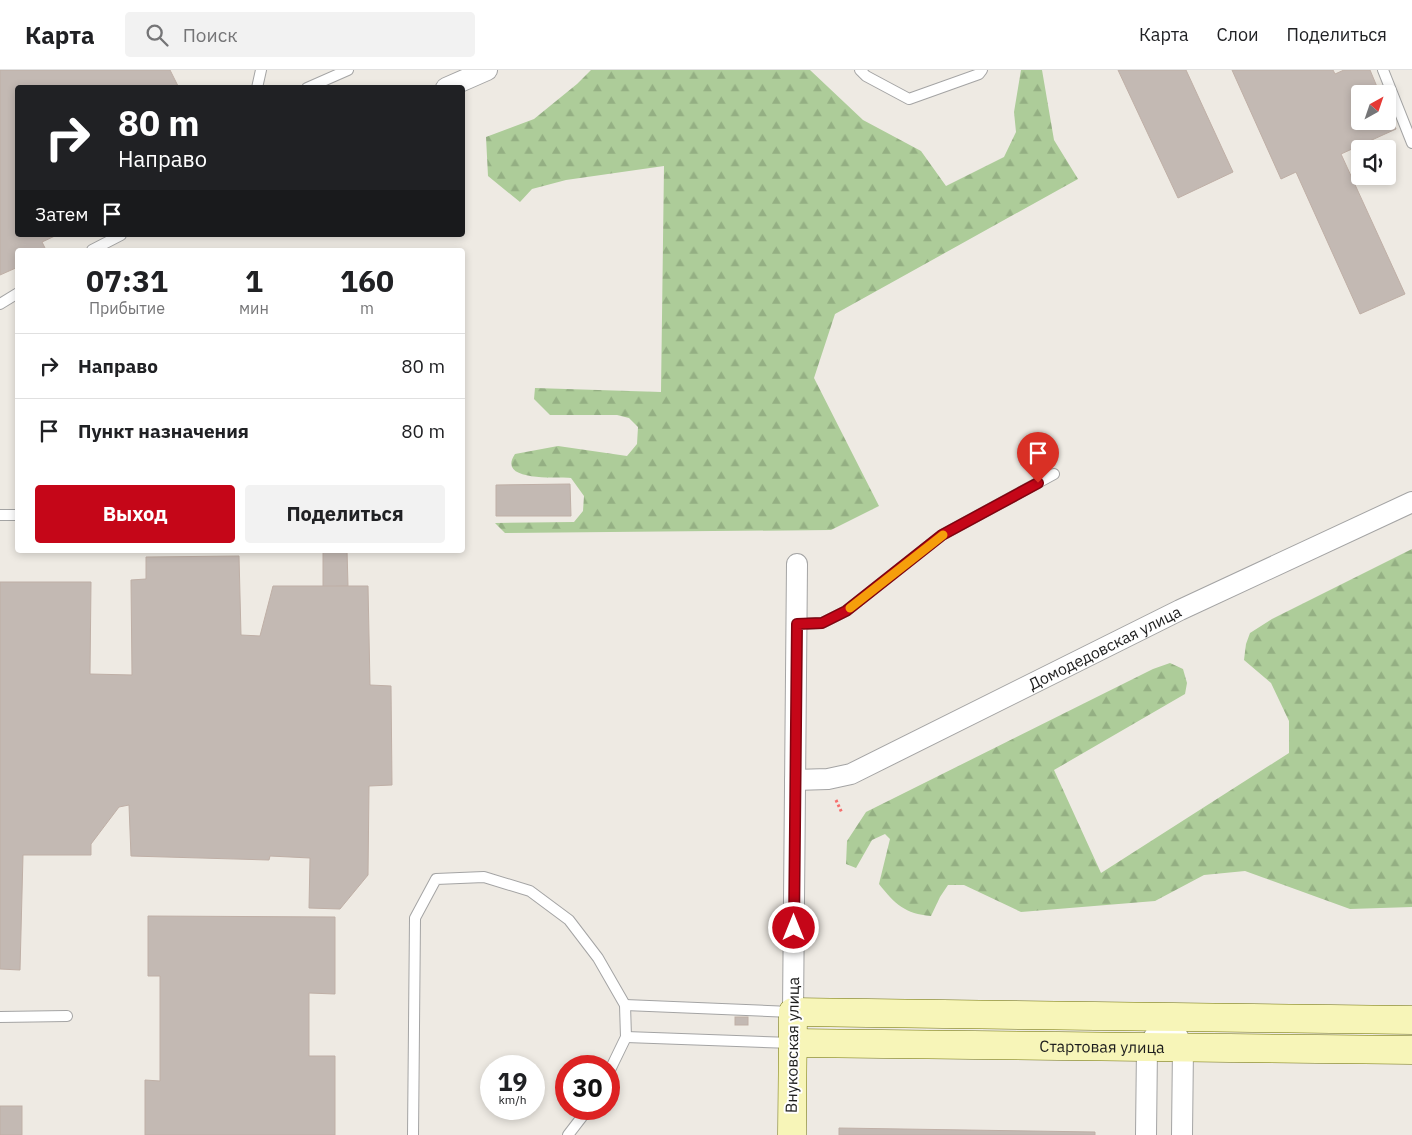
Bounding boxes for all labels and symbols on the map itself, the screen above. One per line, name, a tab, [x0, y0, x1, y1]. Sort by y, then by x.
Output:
north arrow	[1351, 85, 1396, 130]
pin	[1017, 432, 1059, 483]
street label: Домодедовская улица	[1025, 601, 1185, 694]
position arrow	[767, 901, 819, 953]
street label: Внуковская улица	[781, 976, 803, 1113]
street label: Стартовая улица	[1039, 1036, 1165, 1057]
speed limit sign: 30	[555, 1055, 620, 1120]

